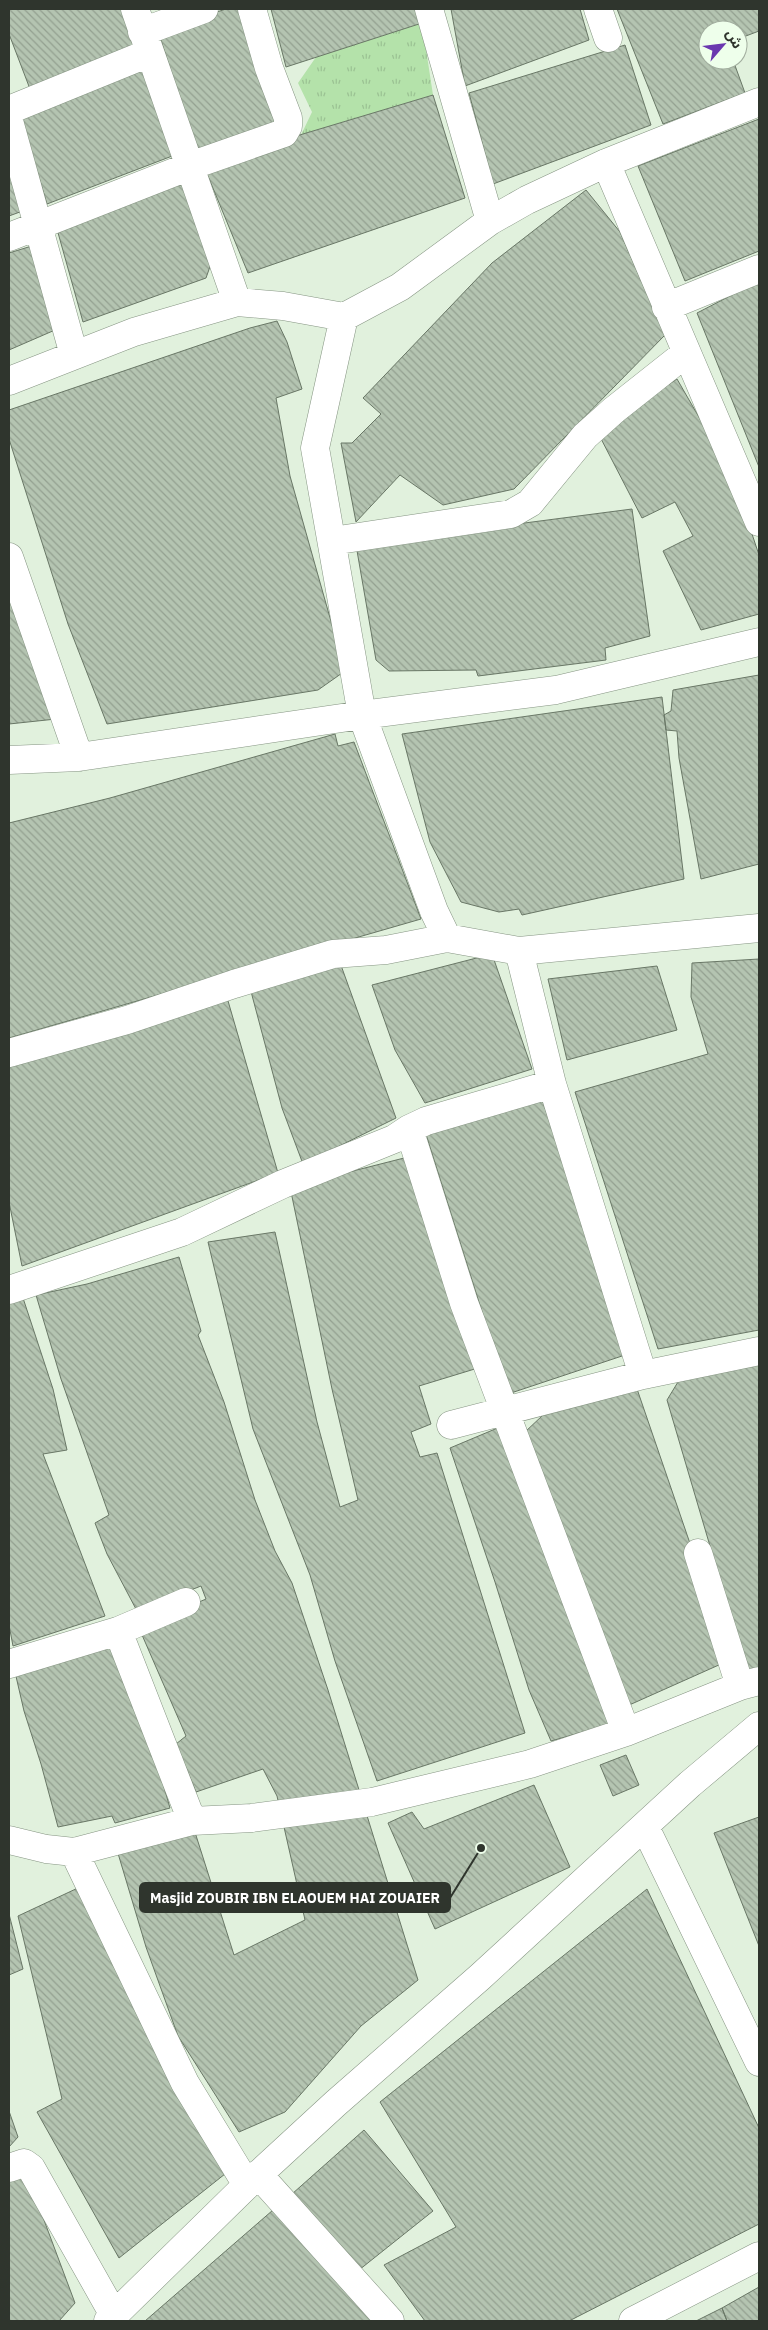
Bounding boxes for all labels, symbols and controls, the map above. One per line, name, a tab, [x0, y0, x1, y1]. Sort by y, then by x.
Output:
north arrow	[698, 20, 748, 70]
text: ش	[722, 26, 747, 52]
callout: Masjid ZOUBIR IBN ELAOUEM HAI ZOUAIER	[140, 1883, 450, 1912]
text: Masjid ZOUBIR IBN ELAOUEM HAI ZOUAIER	[150, 1889, 440, 1907]

